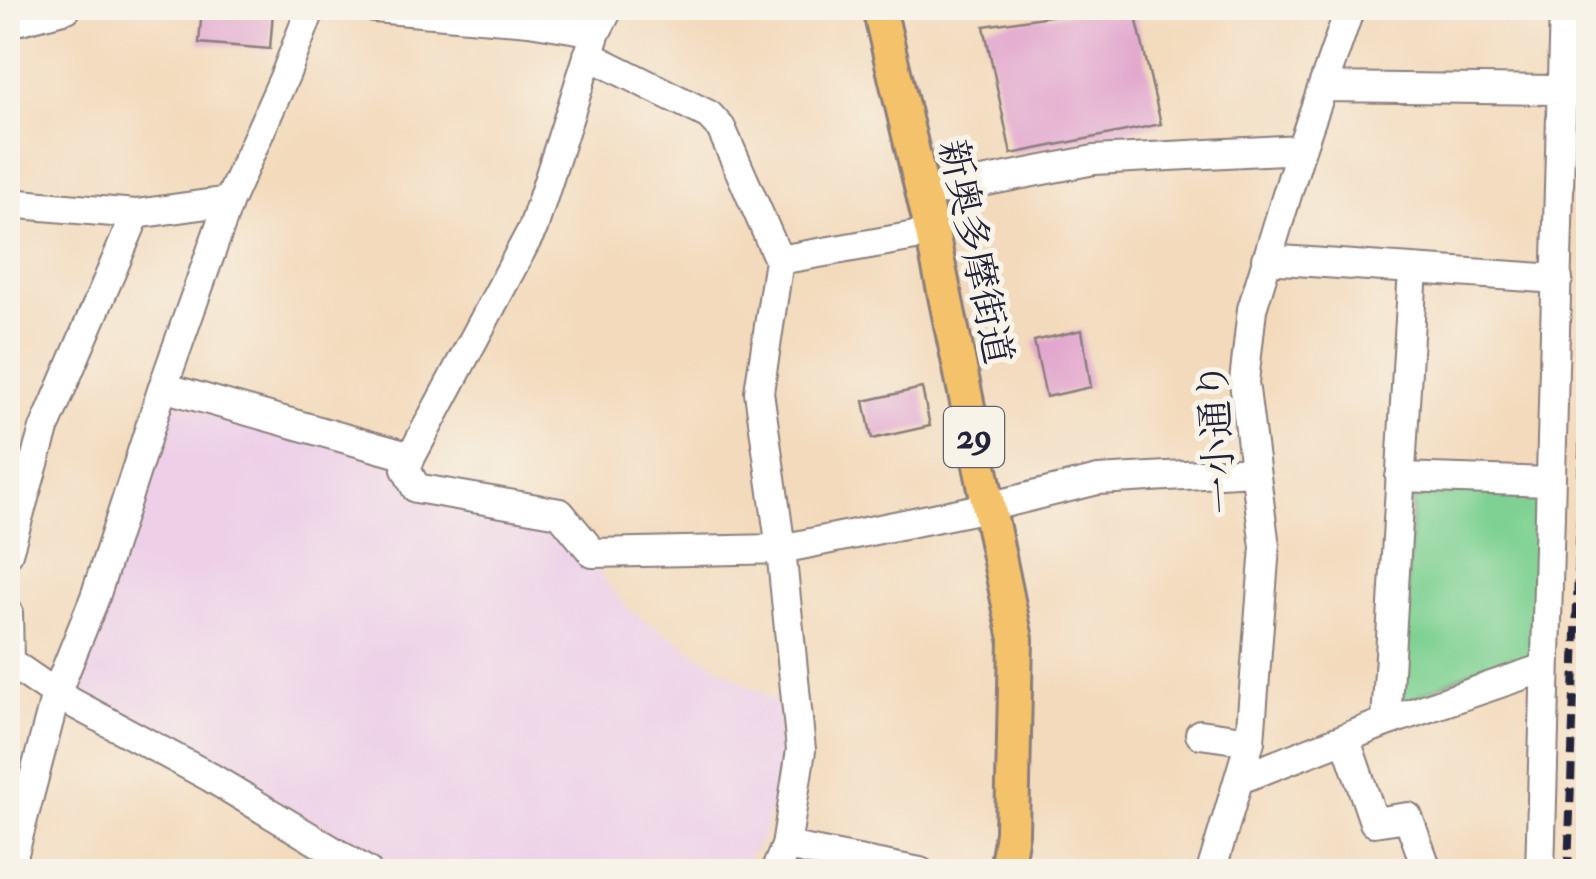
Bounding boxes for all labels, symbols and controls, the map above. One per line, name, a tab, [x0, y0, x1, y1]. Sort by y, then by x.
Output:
street label: 新奥多摩街道	[928, 135, 1022, 369]
street label: 一小通り	[1189, 361, 1247, 515]
road number: 29	[944, 407, 1004, 467]

